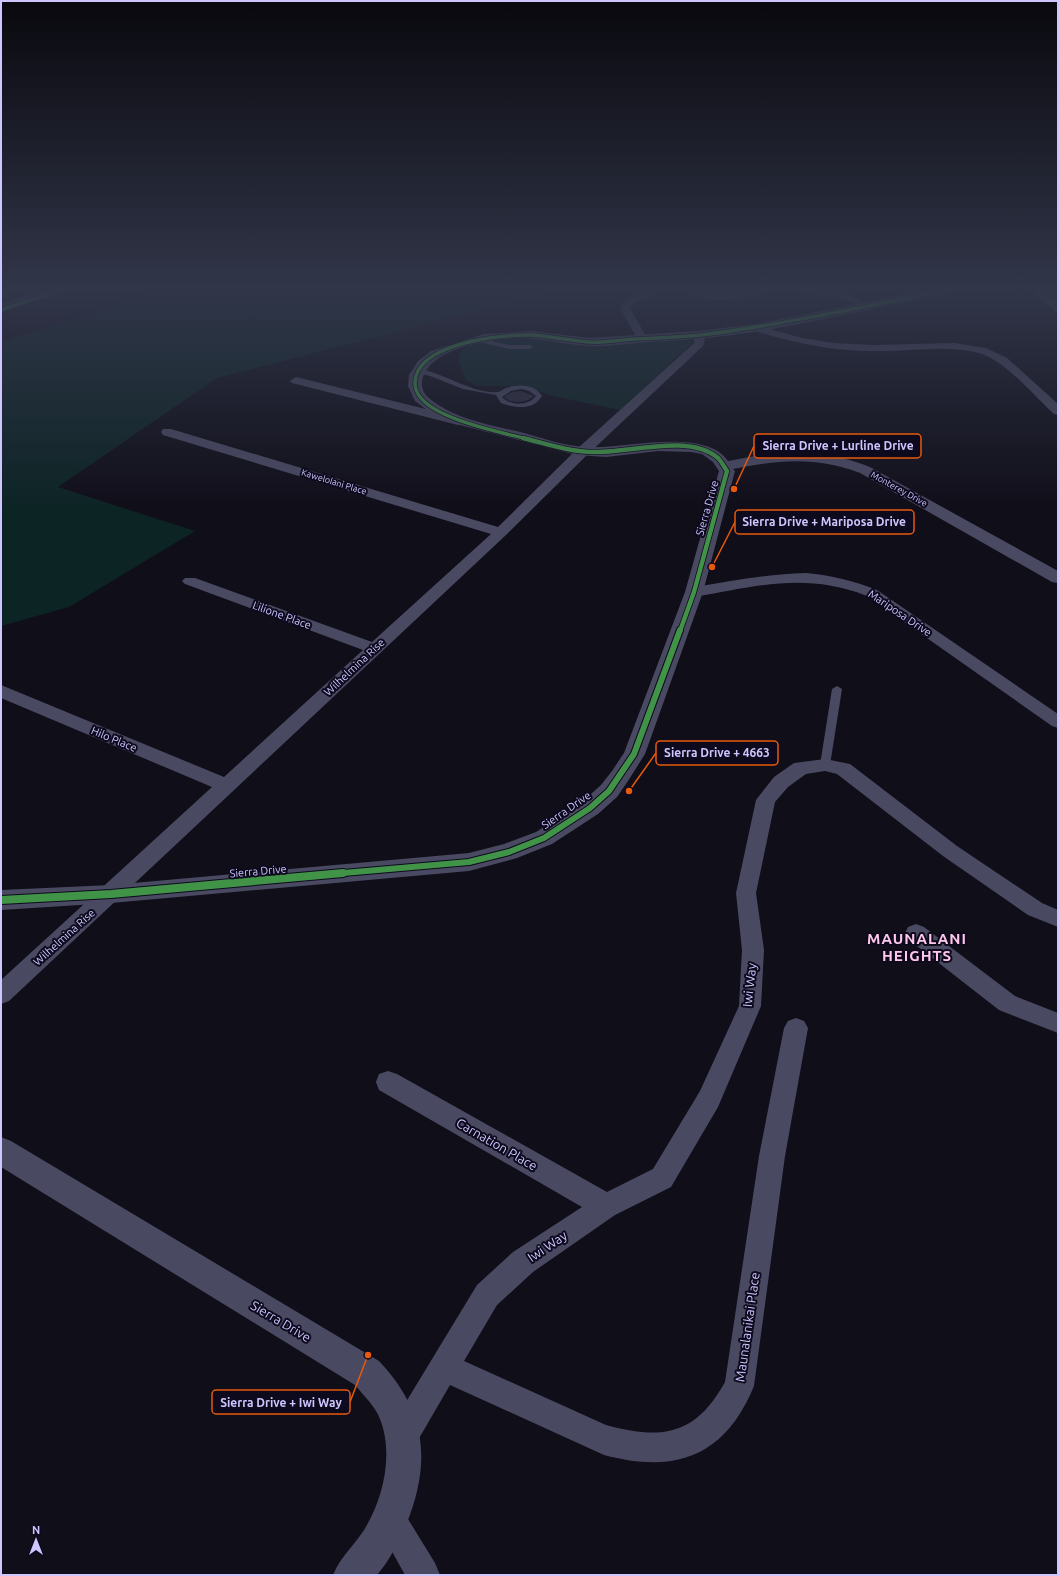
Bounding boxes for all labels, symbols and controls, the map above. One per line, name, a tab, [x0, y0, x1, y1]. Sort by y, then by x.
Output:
callout: Sierra Drive + Lurline Drive	[754, 434, 921, 458]
text: Sierra Drive + Lurline Drive	[762, 439, 914, 452]
street label: Kawelolani Place	[300, 467, 368, 497]
street label: Monterey Drive	[869, 469, 929, 509]
street label: Sierra Drive	[693, 479, 721, 537]
callout: Sierra Drive + Mariposa Drive	[735, 510, 914, 534]
text: Sierra Drive + Mariposa Drive	[742, 515, 906, 528]
street label: Mariposa Drive	[866, 587, 934, 639]
street label: Lilione Place	[251, 599, 313, 631]
street label: Wilhelmina Rise	[321, 636, 387, 698]
street label: Hilo Place	[89, 724, 139, 754]
callout: Sierra Drive + 4663	[656, 741, 778, 765]
text: Sierra Drive + 4663	[664, 746, 770, 759]
street label: Sierra Drive	[539, 789, 593, 831]
street label: Sierra Drive	[229, 863, 287, 879]
street label: Wilhelmina Rise	[31, 906, 97, 968]
district label: MAUNALANI HEIGHTS	[867, 930, 967, 964]
street label: Iwi Way	[740, 962, 758, 1008]
street label: Carnation Place	[454, 1115, 540, 1173]
street label: Iwi Way	[525, 1228, 569, 1264]
street label: Maunalanikai Place	[732, 1271, 762, 1383]
street label: Sierra Drive	[249, 1298, 313, 1344]
callout: Sierra Drive + Iwi Way	[212, 1390, 350, 1414]
text: Sierra Drive + Iwi Way	[220, 1396, 342, 1409]
north arrow	[16, 1520, 56, 1560]
text: N	[32, 1524, 40, 1536]

